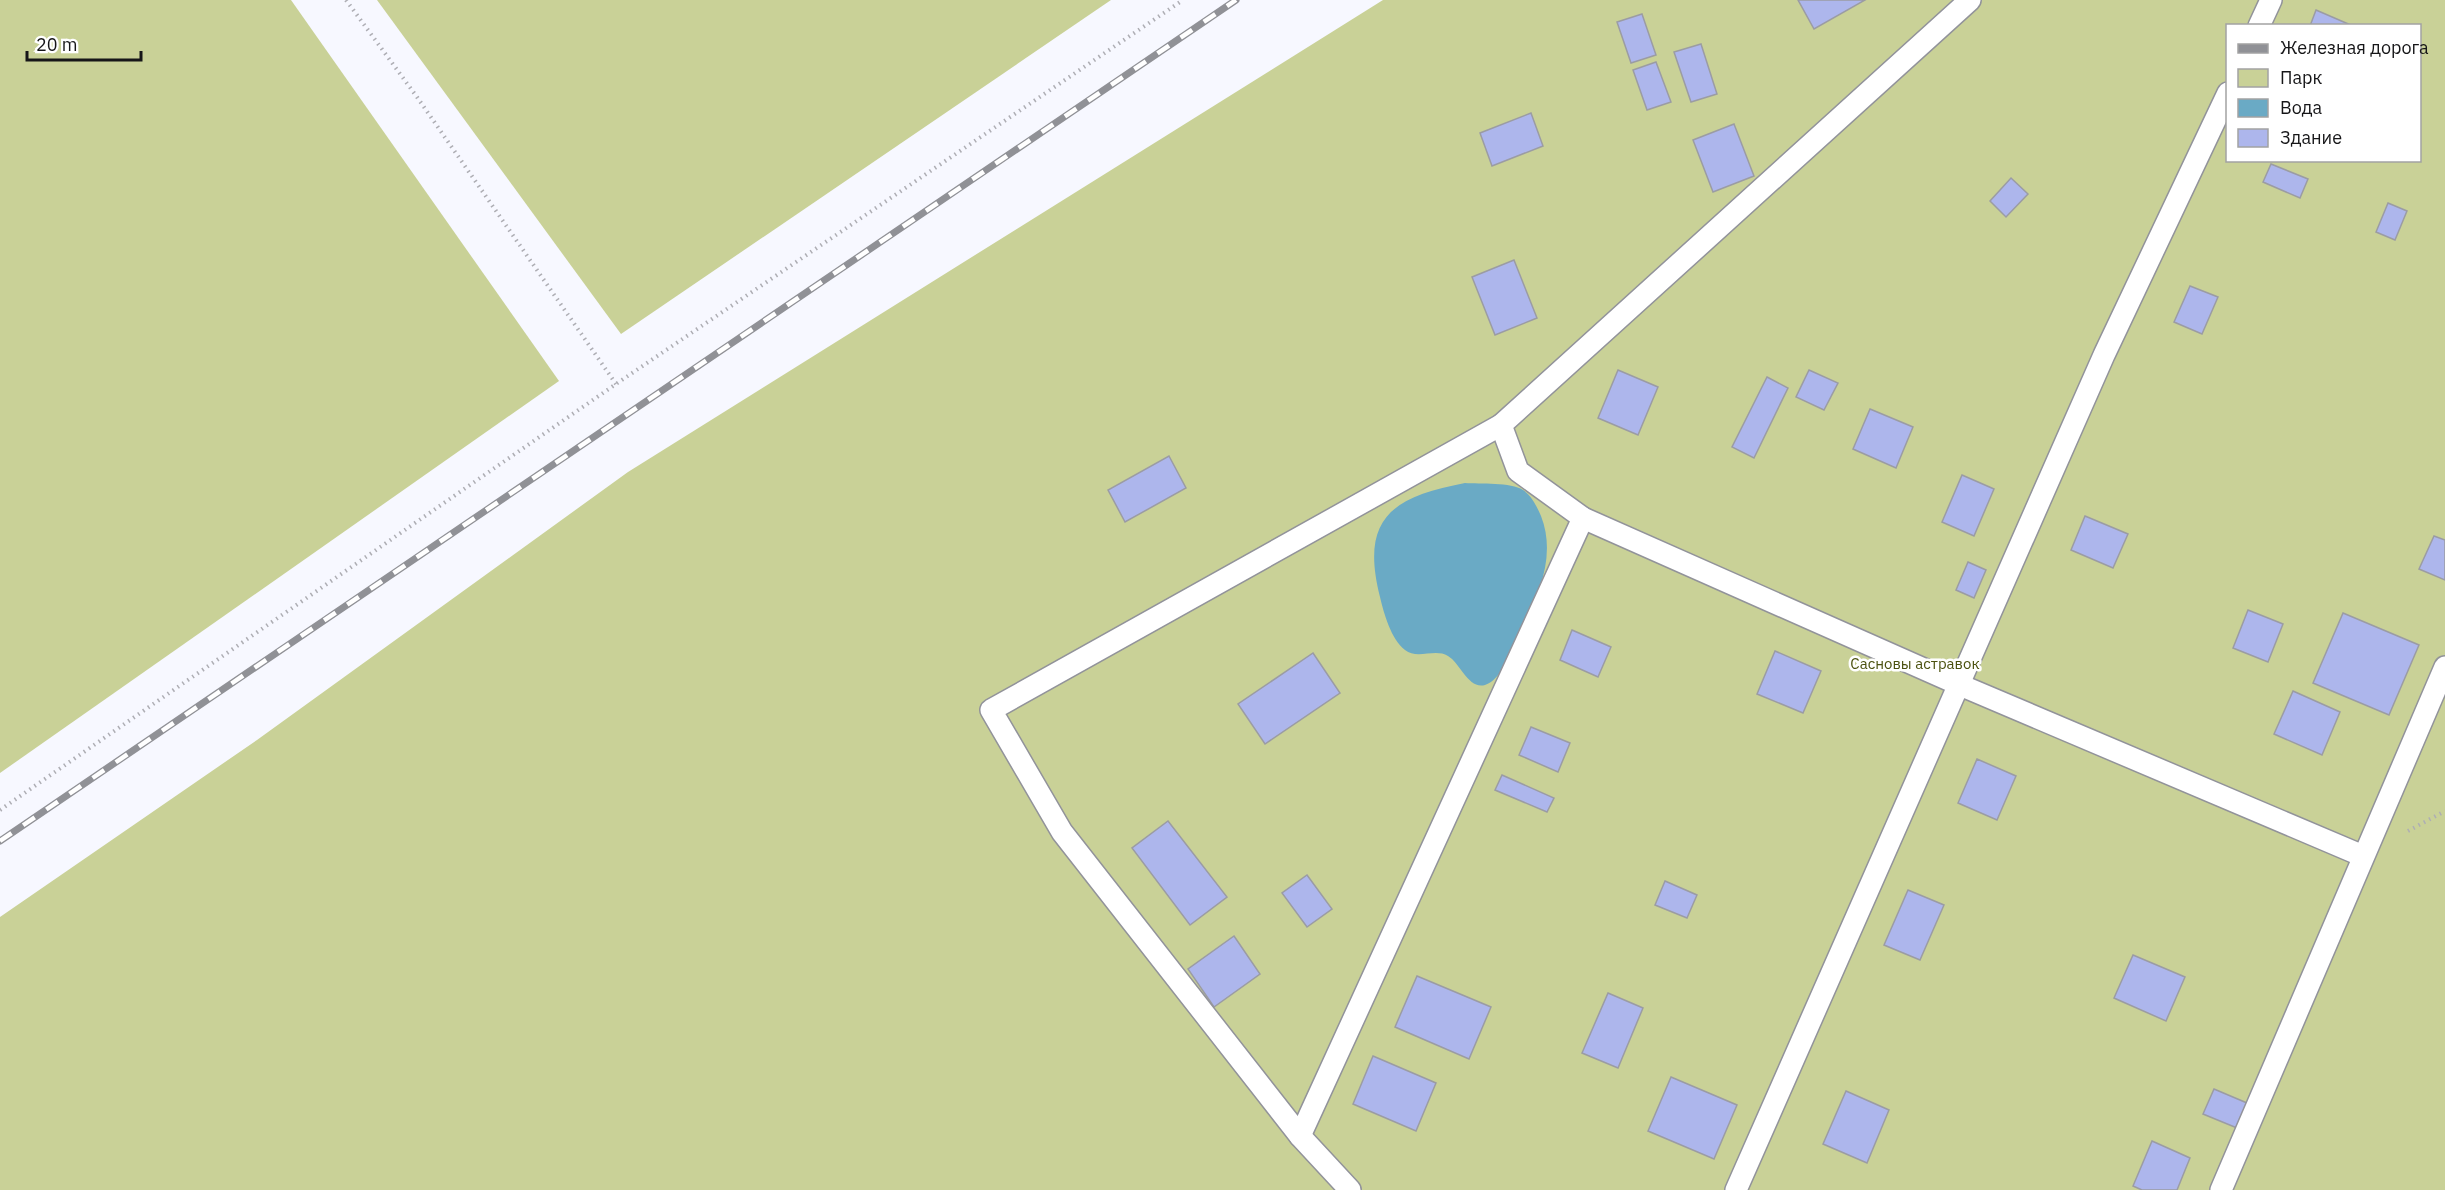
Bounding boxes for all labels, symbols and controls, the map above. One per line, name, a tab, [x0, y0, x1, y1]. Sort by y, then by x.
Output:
scale bar	[27, 24, 141, 62]
legend	[2226, 24, 2421, 162]
text: 20 m	[36, 33, 78, 56]
text: Железная дорога	[2280, 36, 2429, 59]
text: Парк	[2280, 66, 2323, 89]
text: Вода	[2280, 96, 2323, 119]
text: Здание	[2280, 126, 2342, 149]
park label: Сасновы астравок	[1850, 654, 1980, 673]

